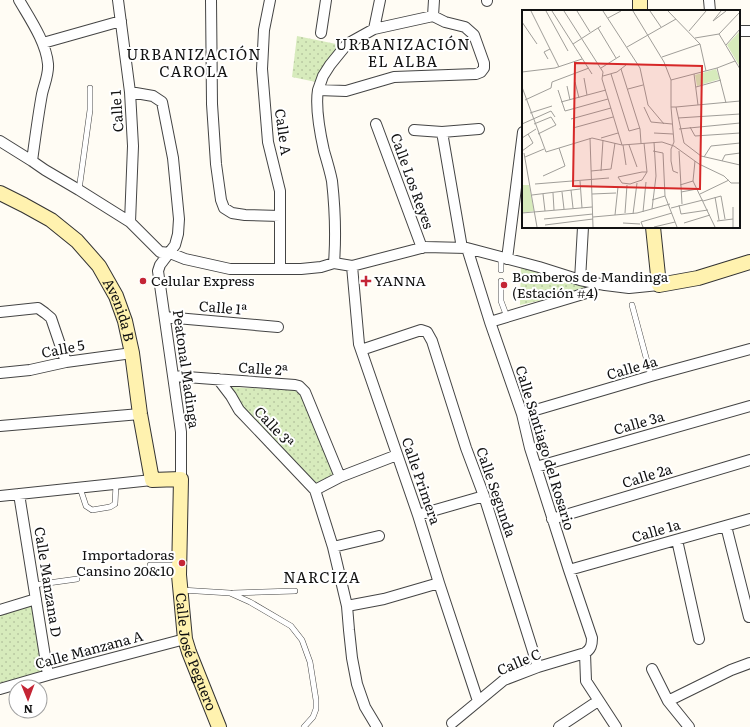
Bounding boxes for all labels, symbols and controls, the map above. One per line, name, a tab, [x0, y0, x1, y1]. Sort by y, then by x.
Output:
inset map	[522, 10, 740, 228]
district label: URBANIZACIÓN EL ALBA	[335, 32, 471, 72]
district label: URBANIZACIÓN CAROLA	[126, 42, 262, 82]
street label: Calle 1	[105, 89, 127, 133]
street label: Calle A	[271, 107, 297, 157]
street label: Calle Los Reyes	[386, 130, 440, 231]
place label: Bomberos de Mandinga (Estación #4)	[512, 266, 669, 302]
place label: Celular Express	[151, 270, 254, 290]
place label: YANNA	[374, 270, 426, 290]
street label: Avenida B	[99, 274, 140, 343]
marker: Celular Express	[138, 276, 148, 286]
marker: YANNA	[361, 276, 371, 286]
marker: Bomberos de Mandinga (Estación #4)	[499, 280, 509, 290]
street label: Calle 1ª	[198, 295, 248, 319]
street label: Peatonal Madinga	[169, 308, 205, 430]
street label: Calle 5	[39, 334, 86, 362]
street label: Calle 4a	[604, 350, 660, 384]
street label: Calle 2ª	[238, 356, 289, 380]
street label: Calle Santiago del Rosario	[511, 363, 581, 533]
street label: Calle 3ª	[250, 401, 299, 451]
street label: Calle 3a	[611, 405, 667, 439]
street label: Calle Primera	[398, 434, 446, 527]
street label: Calle Segunda	[472, 444, 522, 540]
street label: Calle 2a	[619, 458, 675, 492]
street label: Calle 1a	[629, 513, 683, 547]
street label: Calle Manzana D	[30, 525, 68, 639]
place label: Importadoras Cansino 20&10	[76, 544, 174, 580]
marker: Importadoras Cansino 20&10	[177, 558, 187, 568]
district label: NARCIZA	[283, 565, 361, 588]
street label: Calle José Peguero	[172, 592, 222, 713]
street label: Calle Manzana A	[33, 625, 146, 673]
street label: Calle C	[493, 643, 544, 679]
north arrow	[8, 679, 48, 719]
text: N	[23, 702, 33, 718]

